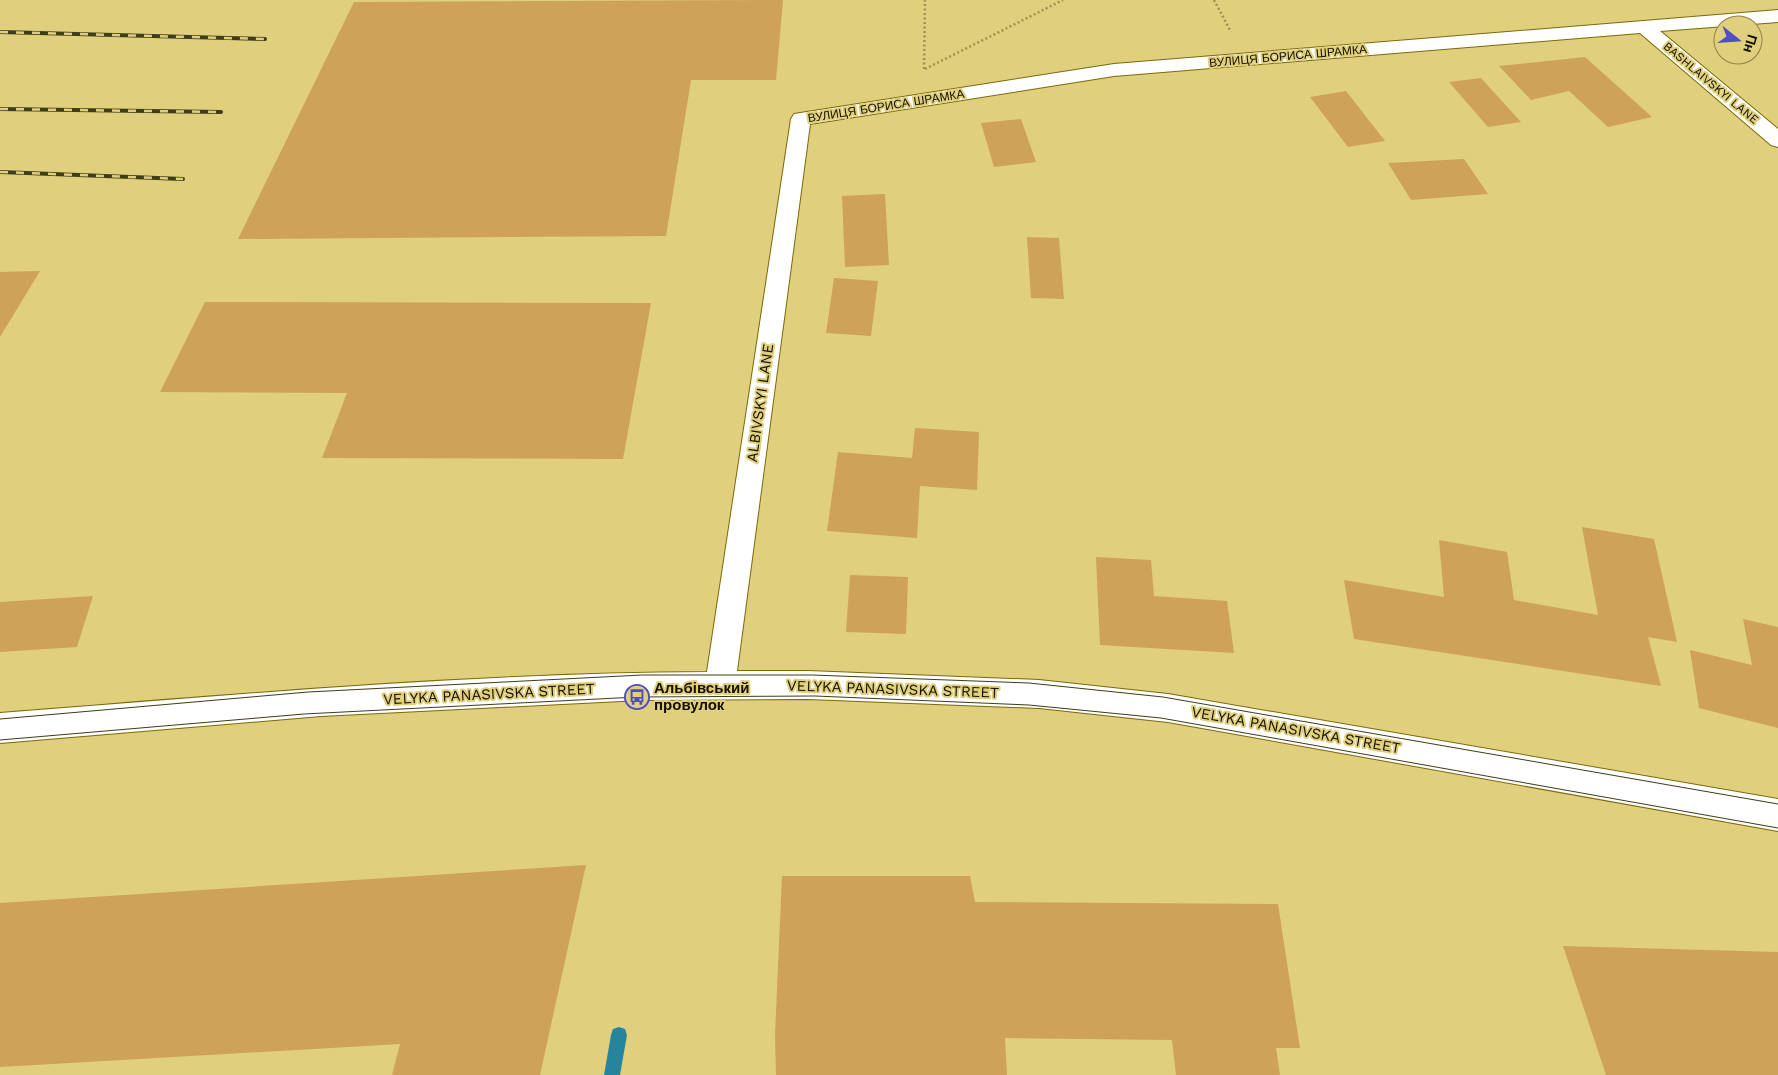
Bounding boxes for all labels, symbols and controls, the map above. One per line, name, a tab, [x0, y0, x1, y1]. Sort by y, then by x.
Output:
north arrow	[1713, 15, 1763, 65]
text: Пн	[1740, 33, 1761, 55]
street label: BASHLAIVSKYI LANE	[1661, 39, 1762, 127]
street label: ВУЛИЦЯ БОРИСА ШРАМКА	[1209, 42, 1367, 70]
street label: ВУЛИЦЯ БОРИСА ШРАМКА	[807, 87, 965, 125]
street label: ALBIVSKYI LANE	[743, 343, 777, 463]
street label: VELYKA PANASIVSKA STREET	[787, 676, 999, 702]
street label: VELYKA PANASIVSKA STREET	[383, 679, 595, 709]
place label: Альбівський провулок	[654, 679, 749, 714]
bus stop icon: Альбівський провулок	[624, 684, 650, 710]
street label: VELYKA PANASIVSKA STREET	[1190, 703, 1402, 757]

